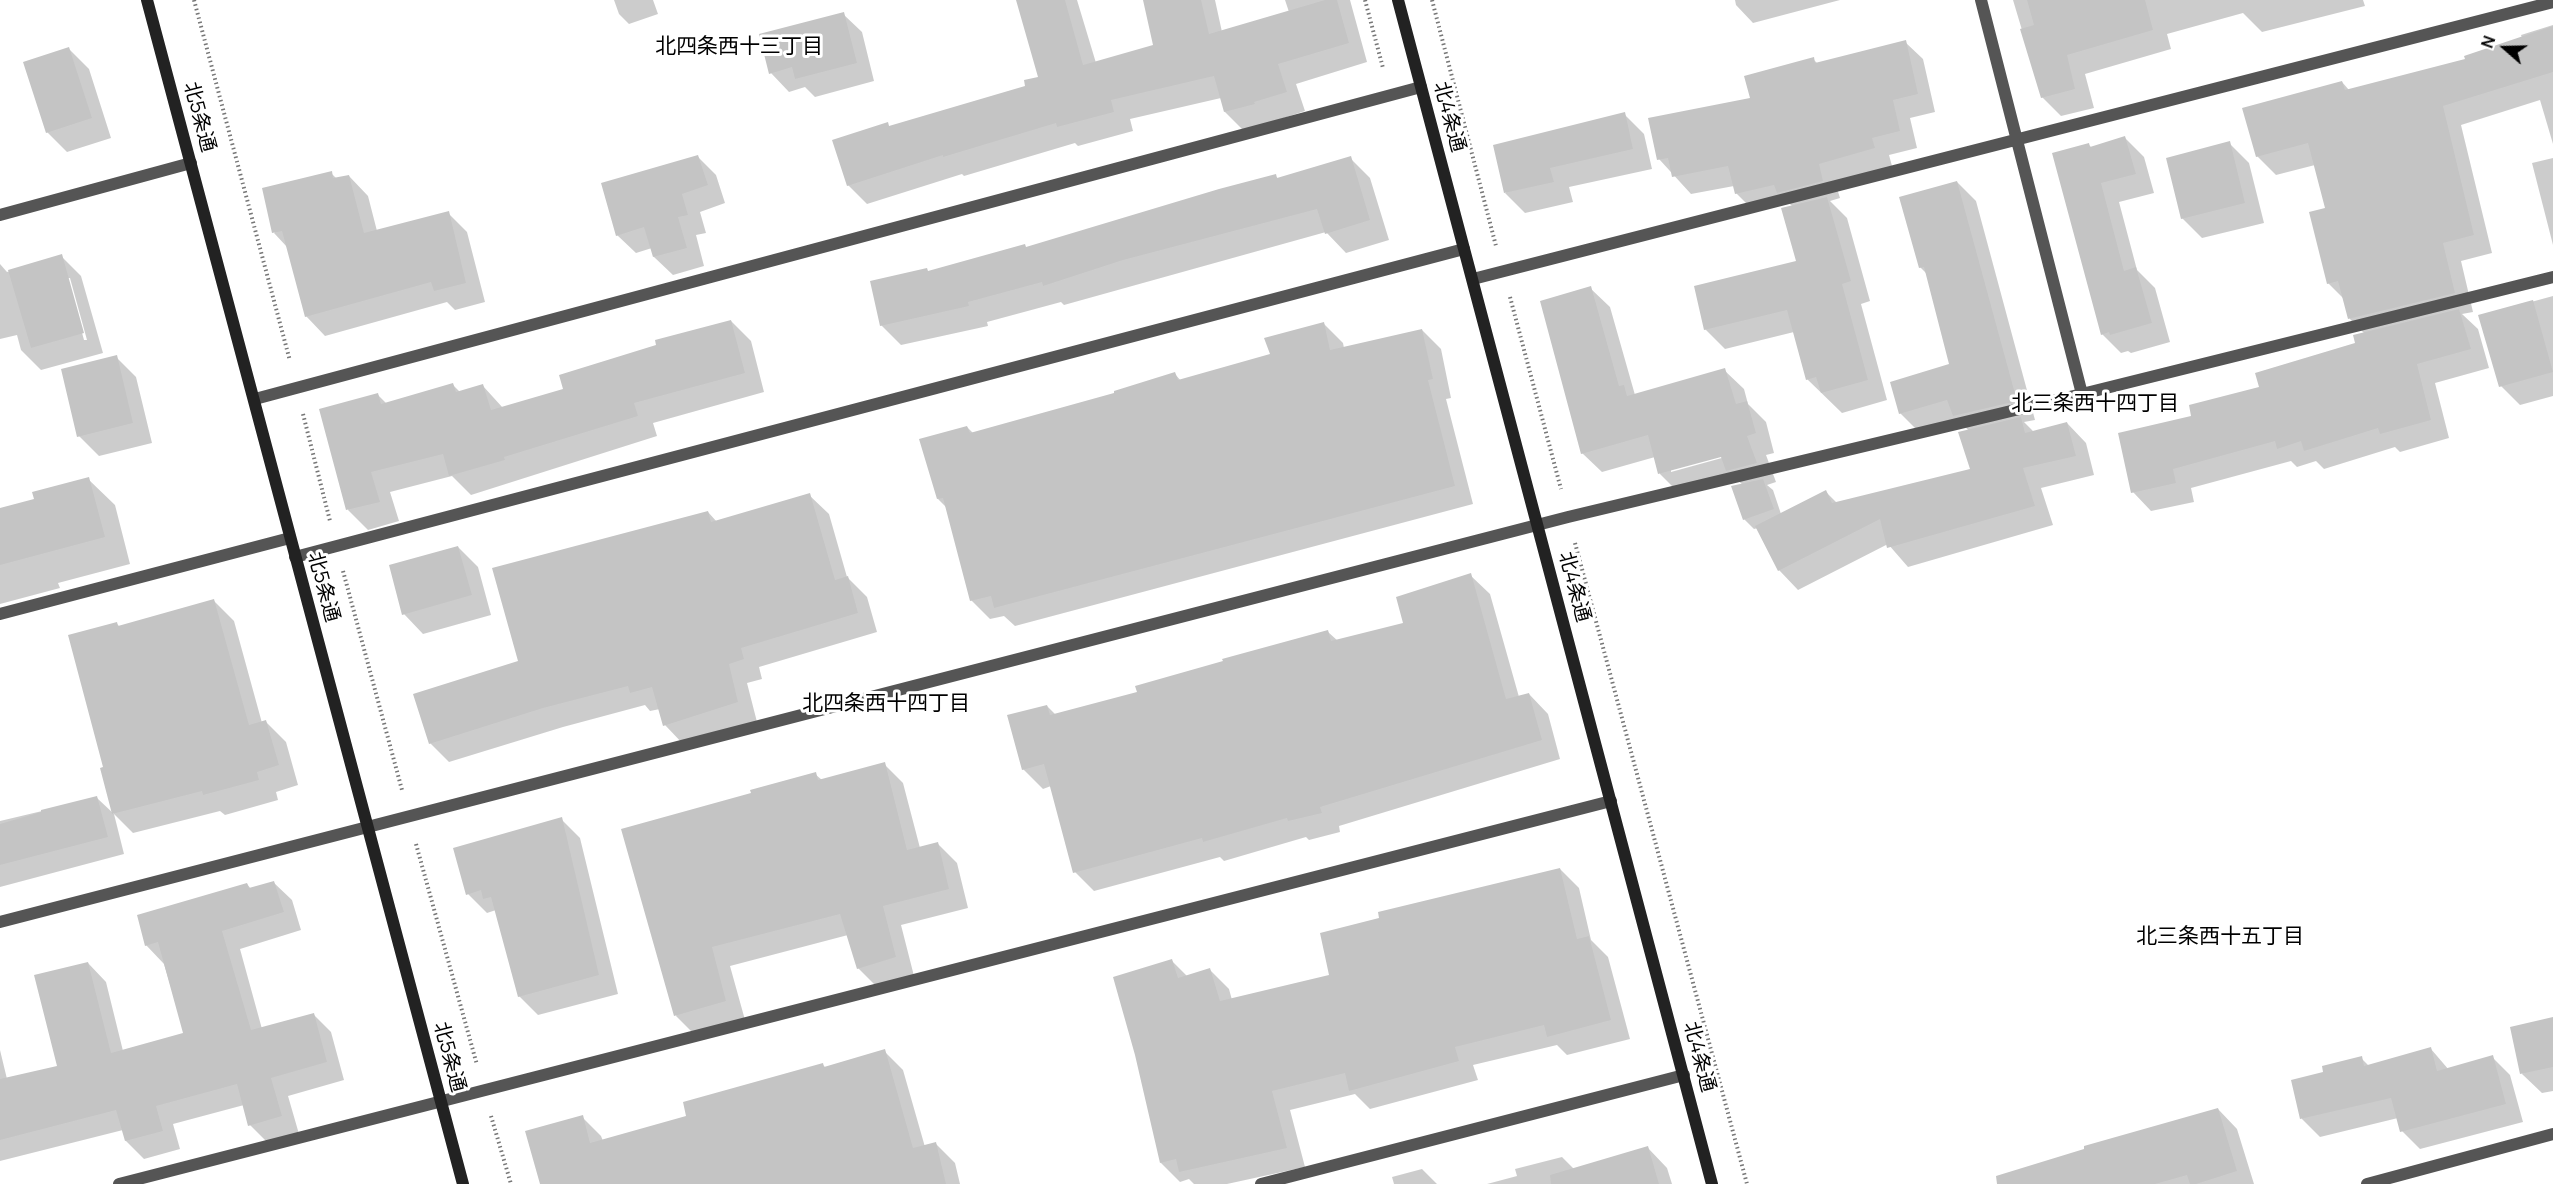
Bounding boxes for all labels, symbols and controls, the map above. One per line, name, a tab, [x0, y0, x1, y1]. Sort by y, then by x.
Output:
north arrow	[2475, 18, 2535, 78]
text: N	[2476, 33, 2500, 51]
district label: 北四条西十三丁目	[655, 34, 823, 60]
street label: 北5条通	[178, 79, 220, 155]
street label: 北4条通	[1428, 79, 1470, 155]
district label: 北三条西十四丁目	[2011, 391, 2179, 417]
street label: 北5条通	[302, 549, 344, 625]
street label: 北4条通	[1553, 549, 1595, 625]
district label: 北四条西十四丁目	[802, 691, 970, 717]
district label: 北三条西十五丁目	[2136, 924, 2304, 950]
street label: 北5条通	[428, 1019, 470, 1095]
street label: 北4条通	[1678, 1019, 1720, 1095]

